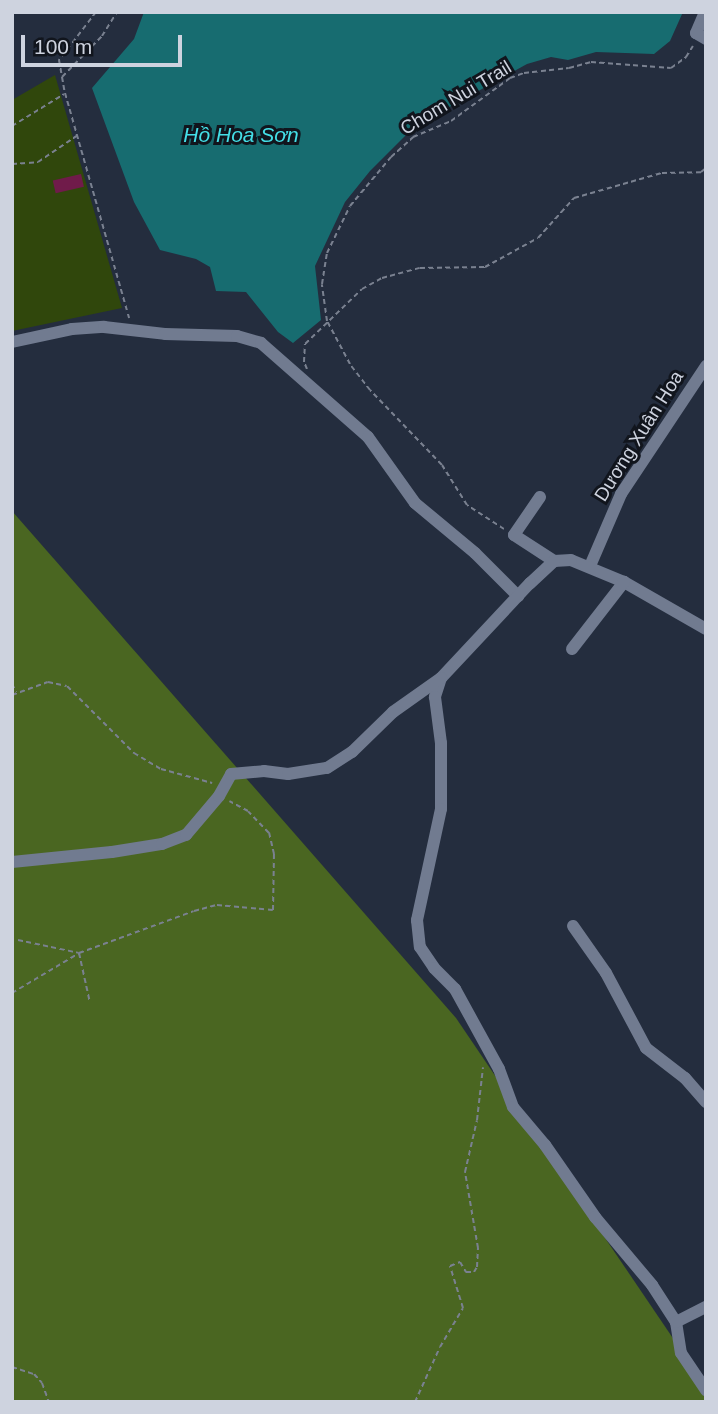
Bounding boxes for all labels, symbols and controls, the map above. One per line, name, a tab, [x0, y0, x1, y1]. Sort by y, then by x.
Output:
scale bar	[24, 21, 186, 65]
text: 100 m	[34, 35, 92, 58]
street label: Chom Nui Trail	[396, 56, 516, 140]
water label: Hồ Hoa Sơn	[183, 122, 299, 148]
street label: Dương Xuân Hoa	[590, 366, 688, 506]

